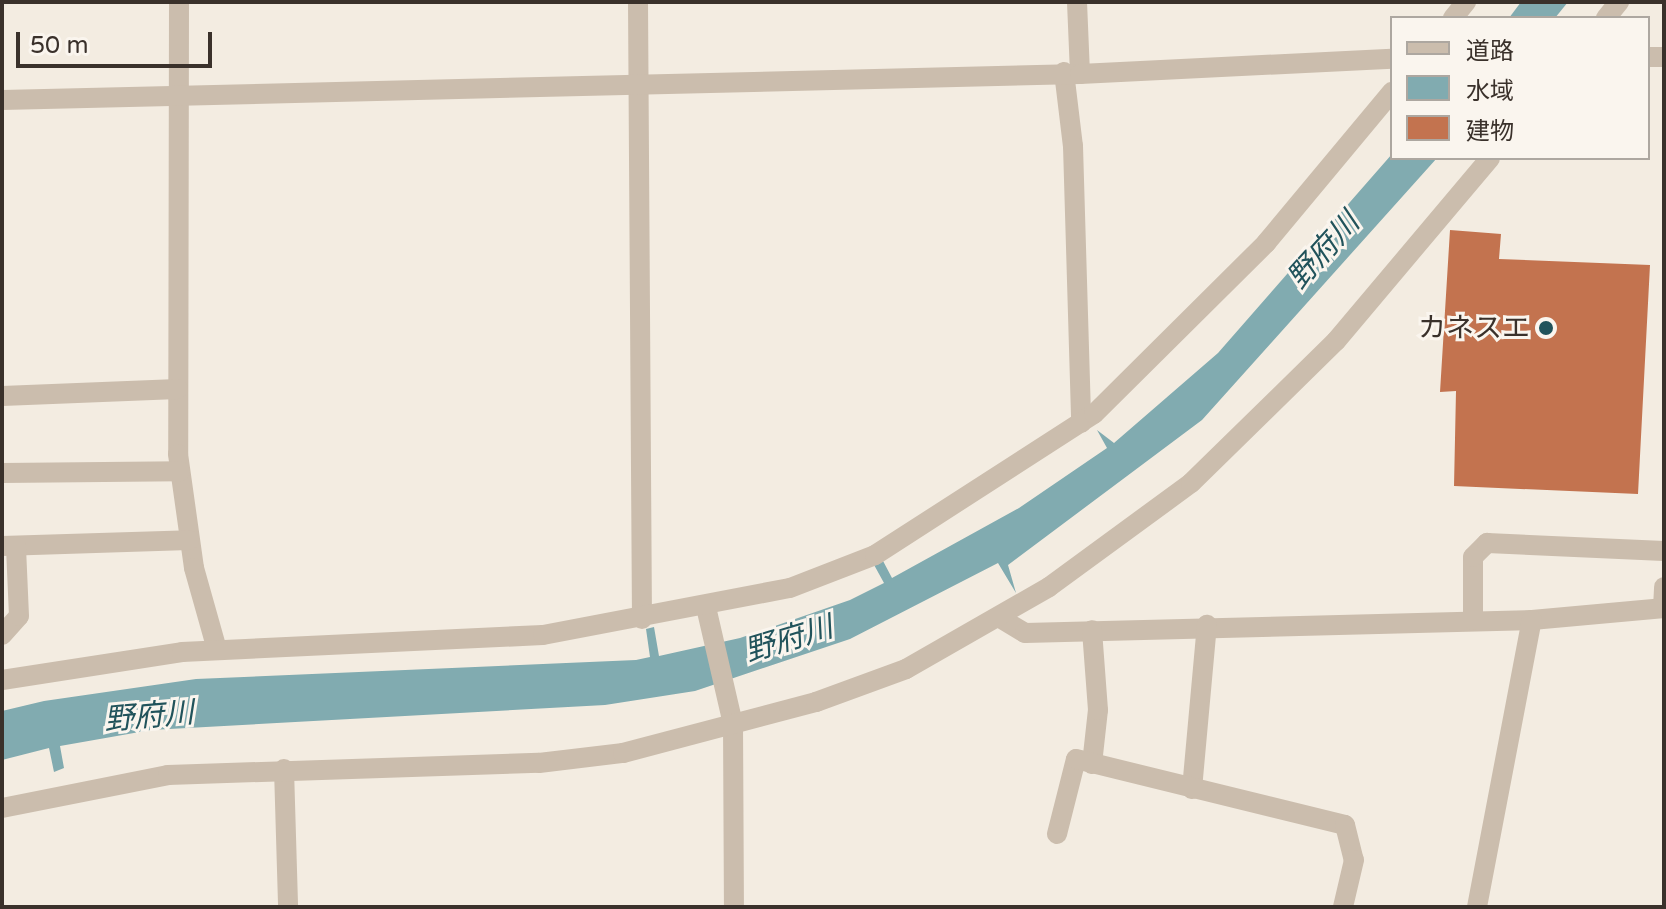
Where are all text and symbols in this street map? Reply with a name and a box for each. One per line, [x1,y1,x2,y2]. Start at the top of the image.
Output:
scale bar [20,16,216,66]
legend [1390,16,1650,160]
text: 50 m [30,31,88,60]
text: 道路 [1466,37,1514,66]
text: 水域 [1466,77,1514,106]
text: 建物 [1466,117,1514,146]
water label: 野府川 [1281,206,1367,296]
place label: カネスエ [1418,311,1530,345]
marker: カネスエ [1537,319,1555,337]
water label: 野府川 [741,610,837,670]
water label: 野府川 [103,695,195,739]

